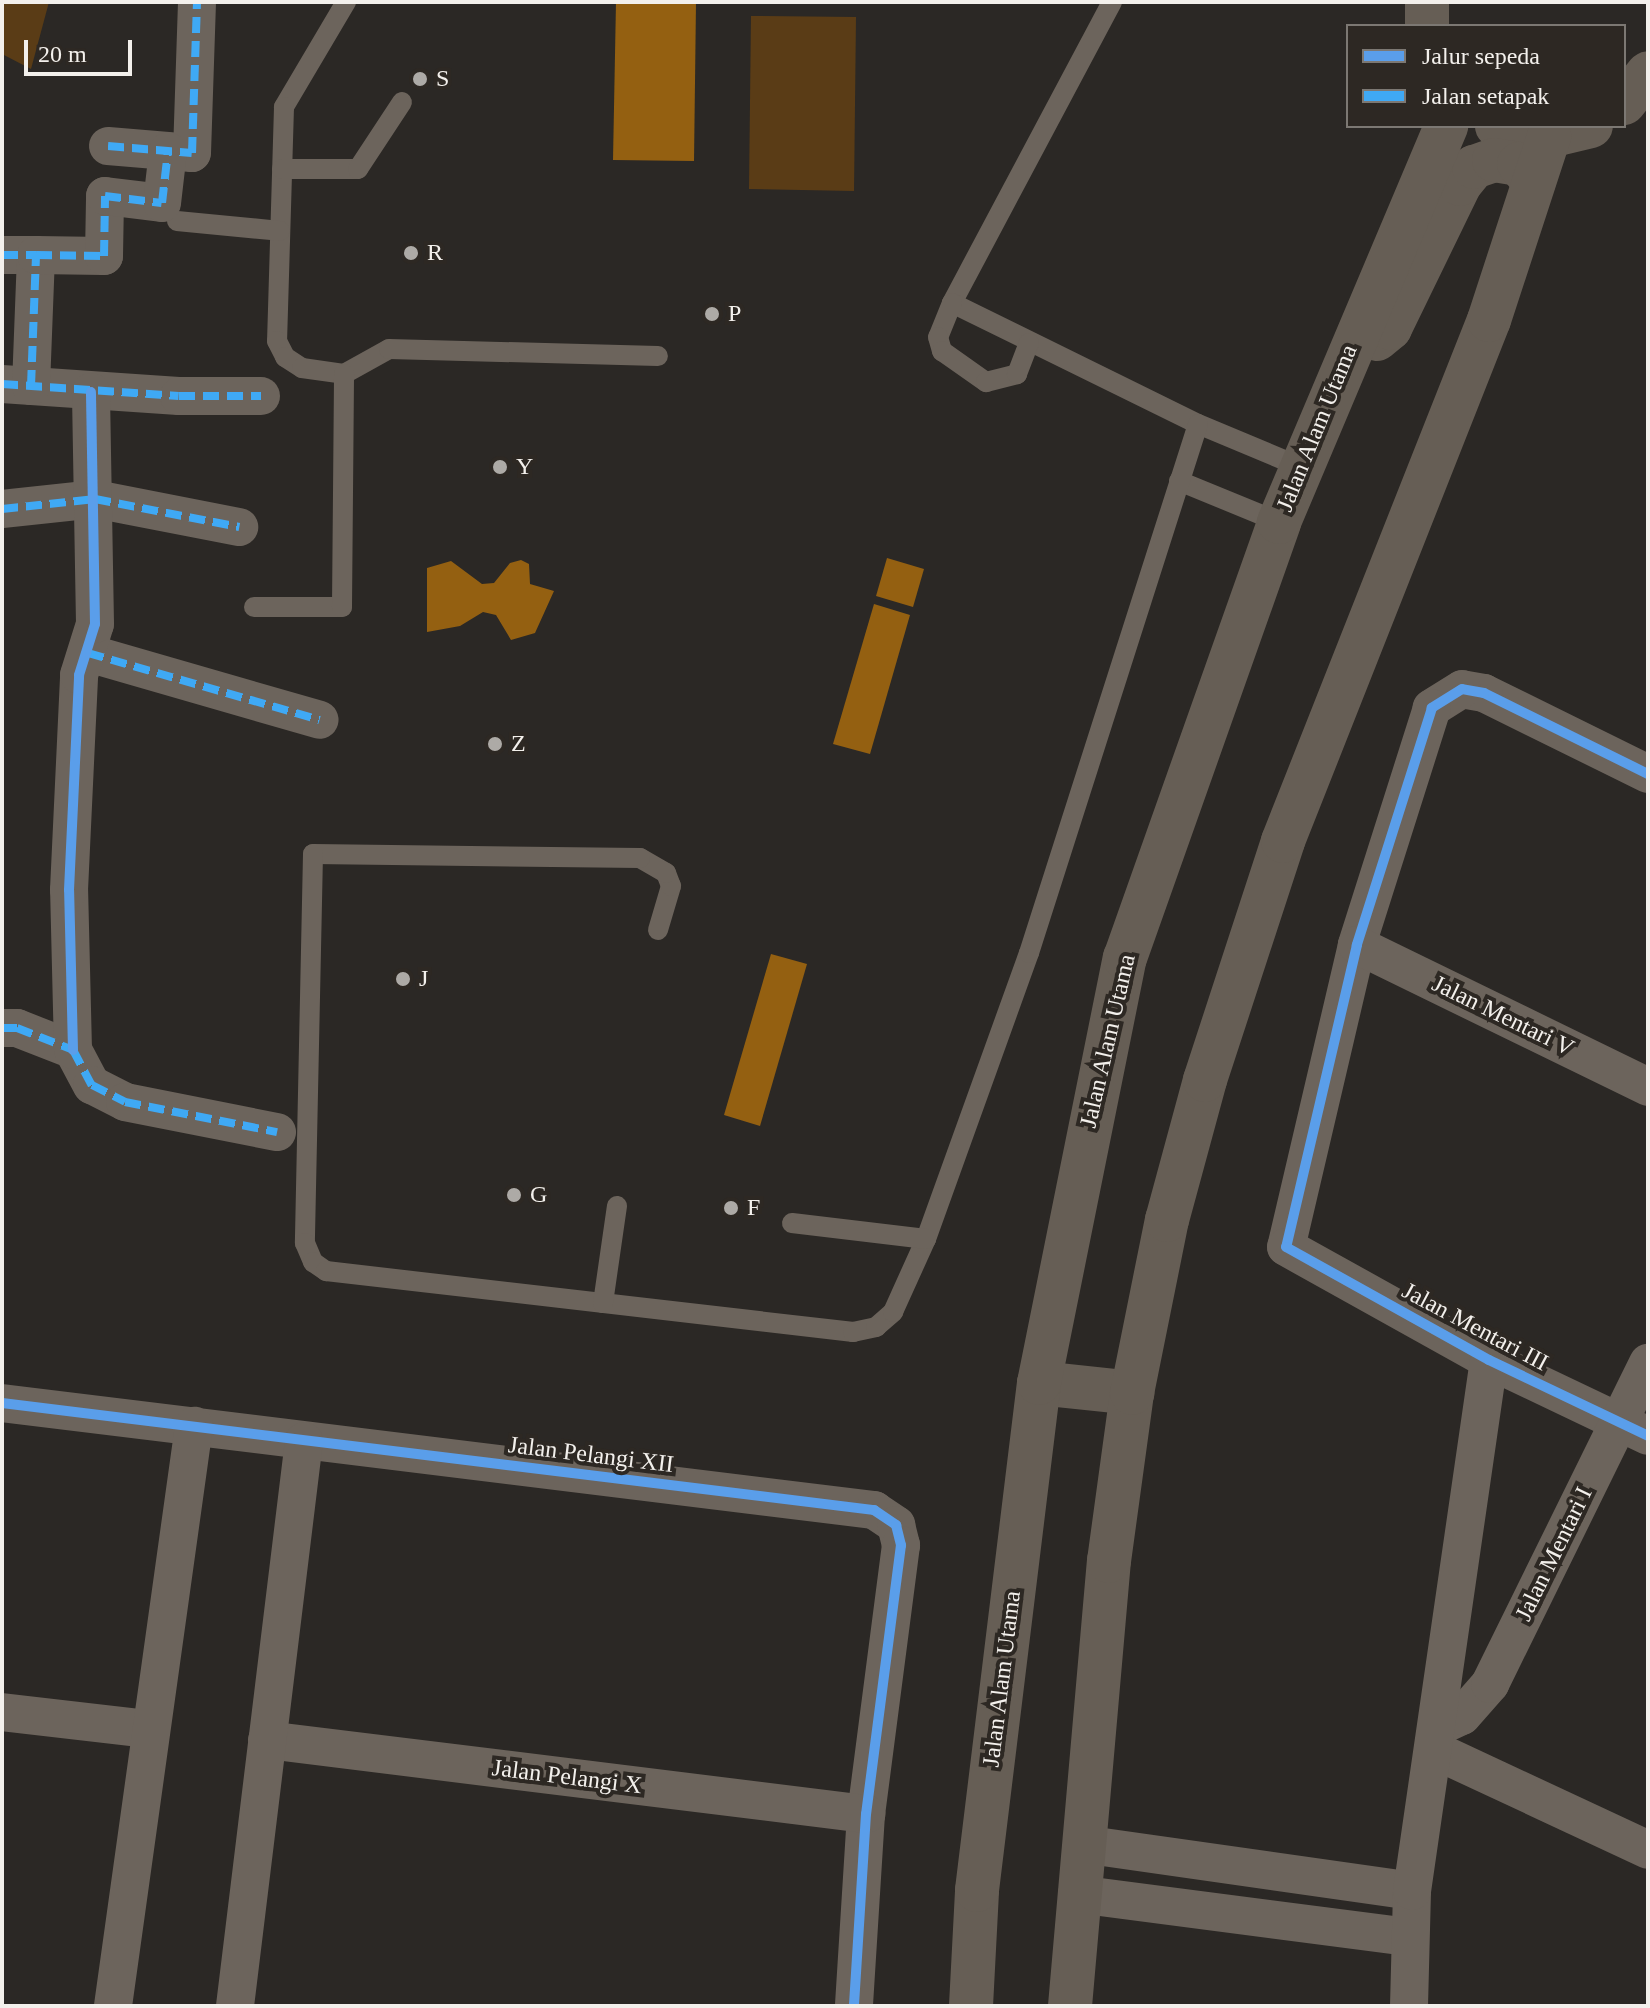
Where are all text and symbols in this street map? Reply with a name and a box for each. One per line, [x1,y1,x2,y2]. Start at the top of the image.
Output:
scale bar [28,24,136,74]
legend [1346,24,1626,128]
text: 20 m [38,41,87,67]
text: Jalur sepeda [1422,43,1540,69]
place label: S [436,65,449,93]
marker: S [411,70,429,88]
text: Jalan setapak [1422,83,1549,109]
place label: R [427,239,443,267]
marker: R [402,244,420,262]
place label: P [728,300,741,328]
marker: P [703,305,721,323]
street label: Jalan Alam Utama [1270,340,1364,516]
place label: Y [516,453,533,481]
marker: Y [491,458,509,476]
place label: Z [511,730,526,758]
marker: Z [486,735,504,753]
street label: Jalan Alam Utama [1074,951,1142,1131]
place label: J [419,965,428,993]
street label: Jalan Mentari V [1427,969,1579,1063]
marker: J [394,970,412,988]
place label: G [530,1181,547,1209]
marker: G [505,1186,523,1204]
place label: F [747,1194,760,1222]
marker: F [722,1199,740,1217]
street label: Jalan Mentari III [1397,1276,1553,1378]
street label: Jalan Pelangi XII [507,1431,675,1479]
street label: Jalan Mentari I [1509,1482,1599,1626]
street label: Jalan Alam Utama [977,1589,1027,1769]
street label: Jalan Pelangi X [490,1754,644,1800]

